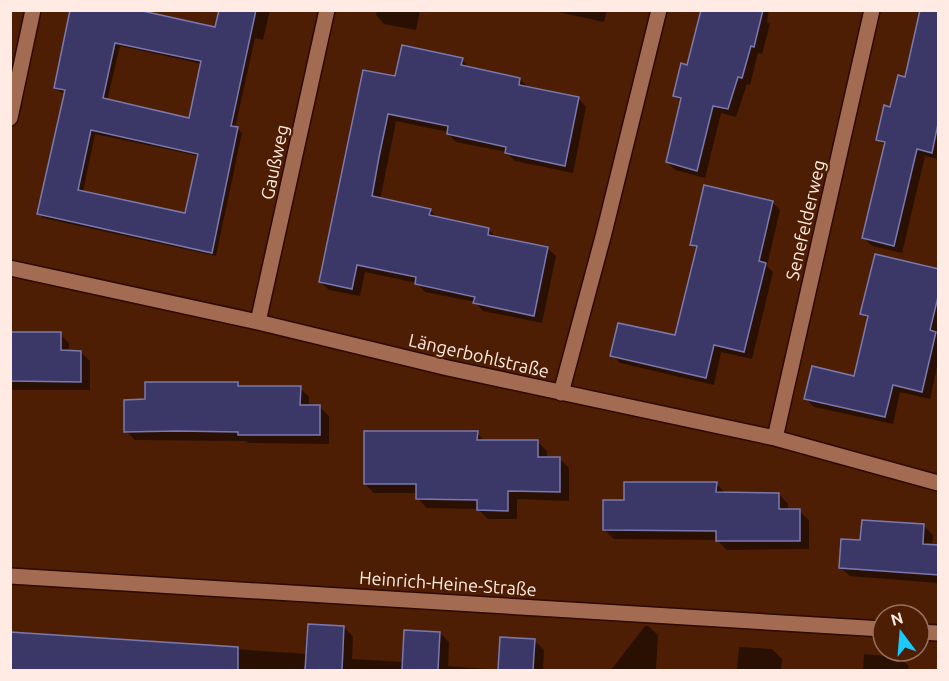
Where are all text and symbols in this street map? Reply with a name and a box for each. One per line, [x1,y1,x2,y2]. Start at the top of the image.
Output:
street label: Gaußweg [256,123,292,201]
street label: Senefelderweg [781,158,829,282]
street label: Längerbohlstraße [407,329,551,381]
street label: Heinrich-Heine-Straße [359,567,537,599]
north arrow [871,603,931,663]
text: N [889,608,905,629]

